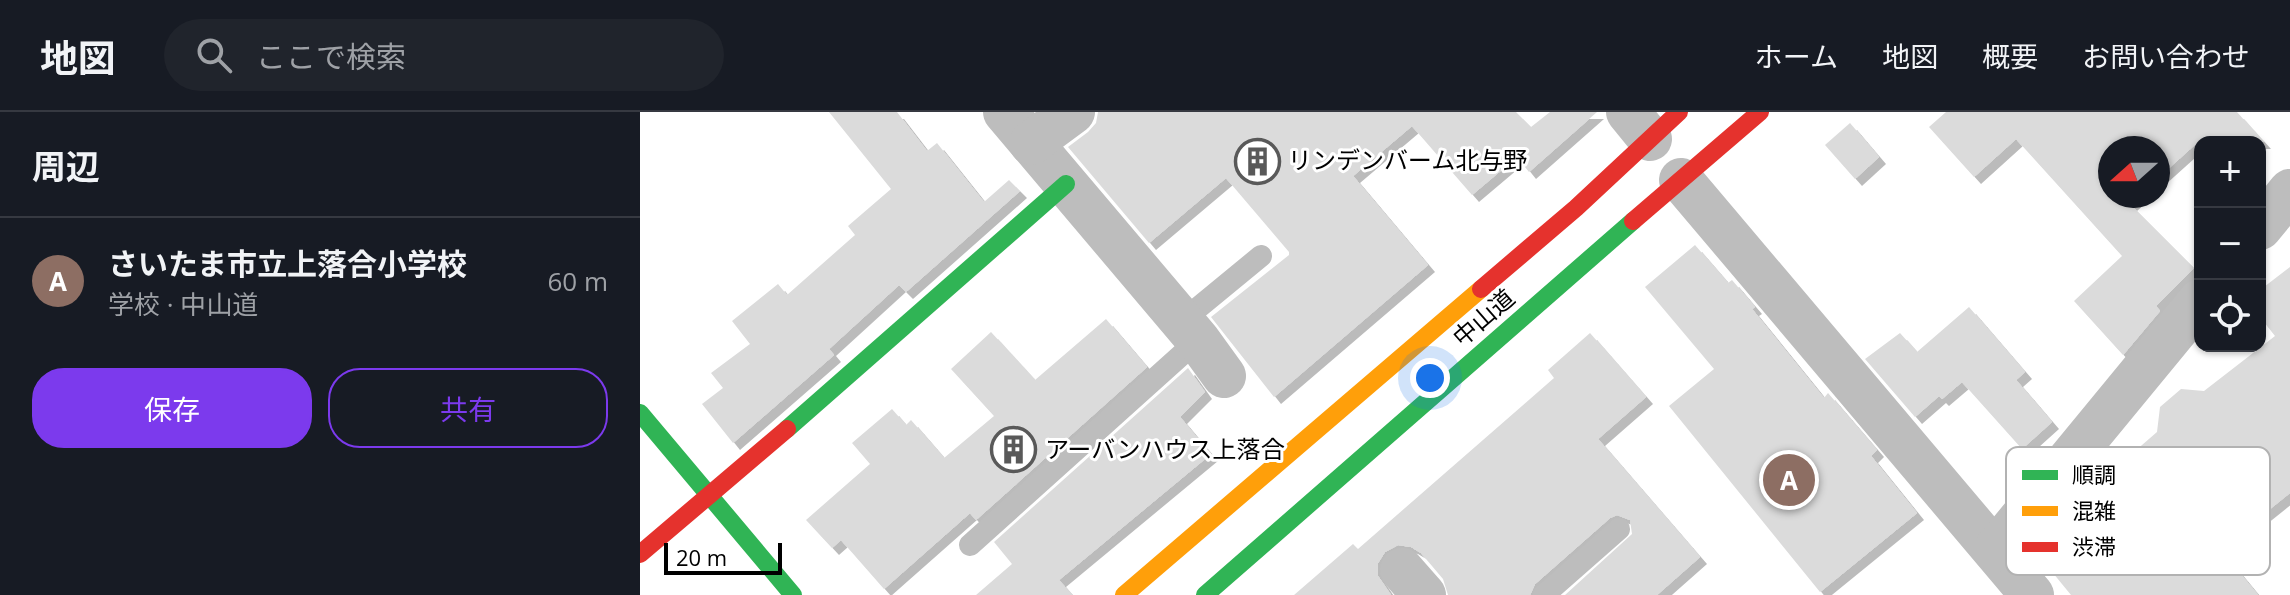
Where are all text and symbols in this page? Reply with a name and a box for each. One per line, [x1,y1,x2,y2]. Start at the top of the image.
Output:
search box [164,19,724,91]
text: 地図 [40,31,116,83]
icon: search [192,33,236,77]
text: ここで検索 [256,36,406,77]
text: ホーム [1755,37,1838,75]
text: 地図 [1882,37,1938,75]
text: 概要 [1982,37,2038,75]
text: お問い合わせ [2082,37,2250,75]
north arrow [2098,136,2170,208]
map controls [2194,136,2266,352]
button: + [2194,136,2266,208]
building icon: リンデンバーム北与野 [1233,137,1281,185]
text: 周辺 [32,143,100,189]
place label: リンデンバーム北与野 [1288,143,1527,176]
button: − [2194,208,2266,280]
text: さいたま市立上落合小学校 [108,243,467,284]
text: A [49,263,67,299]
text: 60 m [547,263,608,299]
button: locate [2194,280,2266,352]
street label: 中山道 [1445,281,1521,353]
text: 学校 · 中山道 [108,286,258,322]
your location [1410,358,1450,398]
button: 保存 [32,368,312,448]
button: 共有 [328,368,608,448]
building icon: アーバンハウス上落合 [990,426,1038,474]
place label: アーバンハウス上落合 [1045,432,1285,465]
legend [2006,447,2270,575]
pin: A [1763,450,1815,510]
text: 順調 [2072,459,2116,489]
text: 混雑 [2072,495,2116,525]
text: 渋滞 [2072,531,2116,561]
scale bar [664,539,782,575]
text: 20 m [676,542,727,572]

